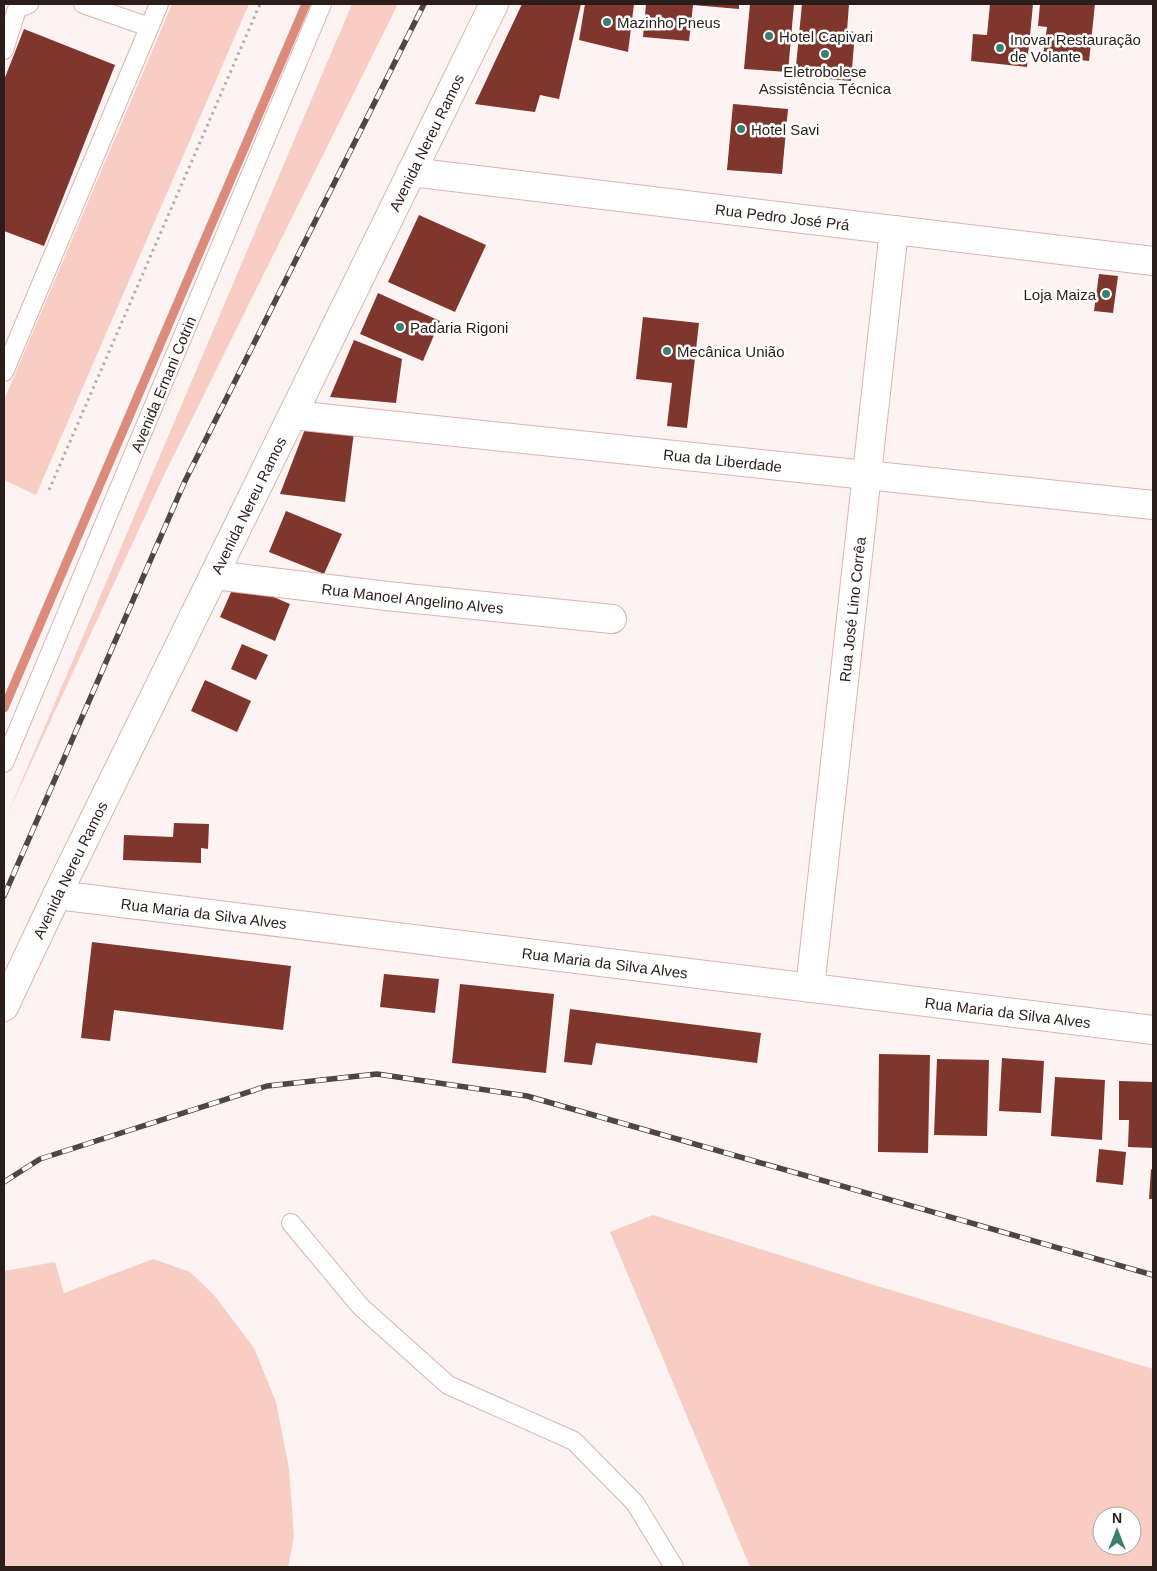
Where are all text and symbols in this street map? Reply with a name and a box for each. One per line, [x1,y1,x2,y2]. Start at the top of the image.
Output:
place label: Mazinho Pneus [617,14,720,31]
marker: Mazinho Pneus [601,16,613,28]
place label: Hotel Capivari [779,28,873,45]
marker: Hotel Capivari [763,30,775,42]
place label: Inovar Restauração de Volante [1010,31,1141,65]
marker: Inovar Restauração de Volante [994,42,1006,54]
marker: Eletrobolese Assistência Técnica [819,48,831,60]
place label: Eletrobolese Assistência Técnica [759,63,892,97]
street label: Avenida Nereu Ramos [385,71,467,214]
place label: Hotel Savi [751,121,819,138]
marker: Hotel Savi [735,123,747,135]
street label: Rua Pedro José Prá [714,200,851,233]
place label: Loja Maiza [1023,286,1097,303]
marker: Loja Maiza [1100,288,1112,300]
street label: Avenida Ernani Cotrin [127,313,199,454]
place label: Padaria Rigoni [410,319,508,336]
marker: Padaria Rigoni [394,321,406,333]
place label: Mecânica União [677,343,785,360]
marker: Mecânica União [661,345,673,357]
street label: Avenida Nereu Ramos [207,434,289,577]
street label: Rua da Liberdade [662,445,783,475]
street label: Rua José Lino Corrêa [835,535,869,683]
street label: Rua Manoel Angelino Alves [321,580,504,616]
street label: Avenida Nereu Ramos [29,798,110,941]
street label: Rua Maria da Silva Alves [120,894,288,932]
street label: Rua Maria da Silva Alves [521,944,689,981]
street label: Rua Maria da Silva Alves [924,993,1092,1031]
north arrow [1092,1506,1142,1556]
text: N [1112,1510,1122,1526]

